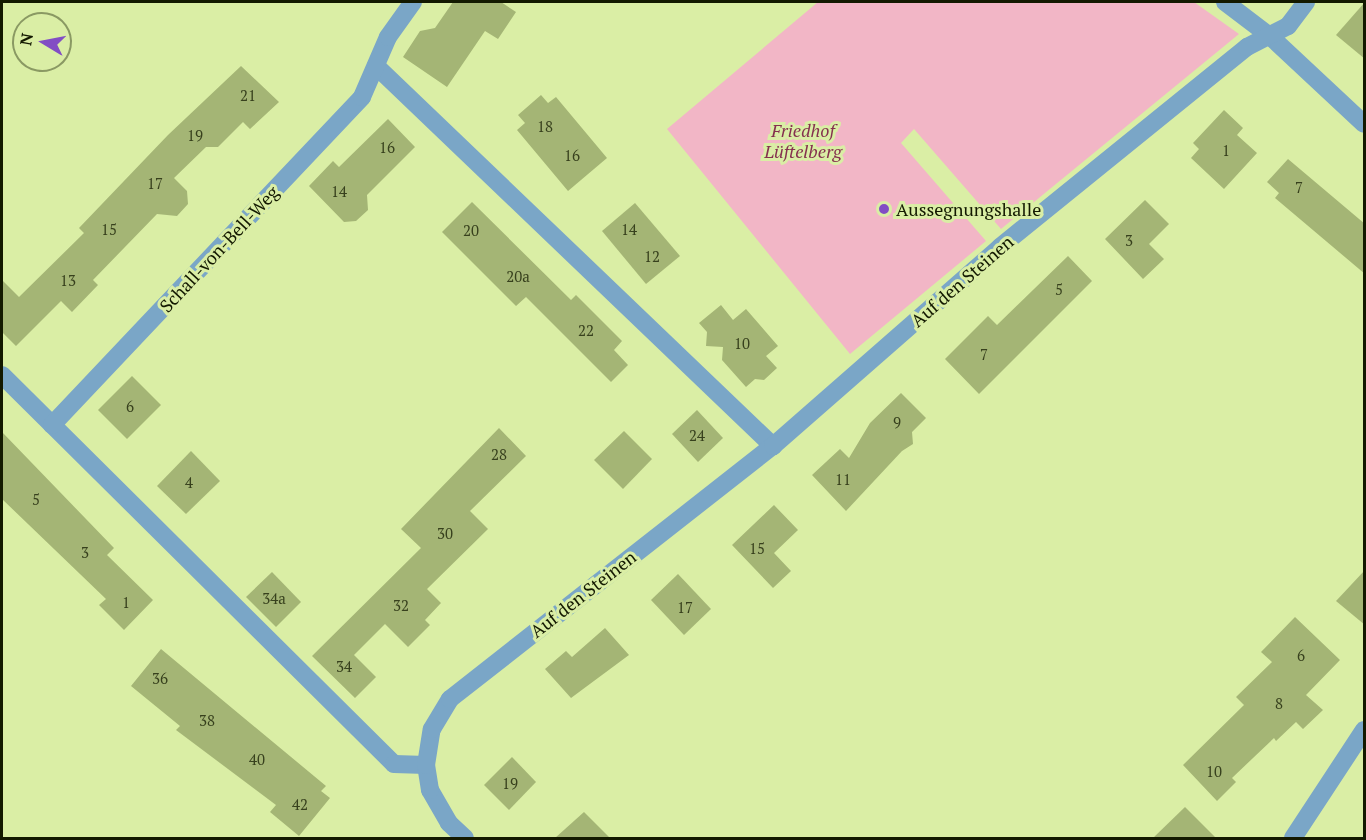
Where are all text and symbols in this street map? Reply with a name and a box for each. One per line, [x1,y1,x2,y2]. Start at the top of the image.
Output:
north arrow [12,12,72,72]
text: N [14,31,38,47]
house number: 21 [240,87,256,105]
house number: 18 [537,118,553,136]
park label: Friedhof Lüftelberg [764,120,842,162]
house number: 19 [187,127,203,145]
house number: 16 [379,139,395,157]
house number: 1 [1222,142,1230,160]
house number: 16 [564,147,580,165]
house number: 17 [147,175,163,193]
house number: 7 [1295,179,1303,197]
street label: Schall-von-Bell-Weg [155,181,283,317]
house number: 14 [331,183,347,201]
place label: Aussegnungshalle [896,198,1041,220]
marker: Aussegnungshalle [877,202,891,216]
house number: 15 [101,221,117,239]
house number: 14 [621,221,637,239]
house number: 20 [463,222,479,240]
street label: Auf den Steinen [906,231,1018,331]
house number: 3 [1125,232,1133,250]
house number: 12 [644,248,660,266]
house number: 20a [506,268,530,286]
house number: 13 [60,272,76,290]
house number: 5 [1055,281,1063,299]
house number: 22 [578,322,594,340]
house number: 10 [734,335,750,353]
house number: 7 [980,346,988,364]
house number: 6 [126,398,134,416]
house number: 9 [893,414,901,432]
house number: 24 [689,427,705,445]
house number: 28 [491,446,507,464]
house number: 11 [835,471,851,489]
house number: 4 [185,474,193,492]
house number: 5 [32,491,40,509]
house number: 30 [437,525,453,543]
house number: 15 [749,540,765,558]
house number: 3 [81,544,89,562]
street label: Auf den Steinen [526,546,640,642]
house number: 34a [262,590,286,608]
house number: 1 [122,594,130,612]
house number: 32 [393,597,409,615]
house number: 17 [677,599,693,617]
house number: 6 [1297,647,1305,665]
house number: 34 [336,658,352,676]
house number: 36 [152,670,168,688]
house number: 8 [1275,695,1283,713]
house number: 38 [199,712,215,730]
house number: 40 [249,751,265,769]
house number: 10 [1206,763,1222,781]
house number: 19 [502,775,518,793]
house number: 42 [292,796,308,814]

